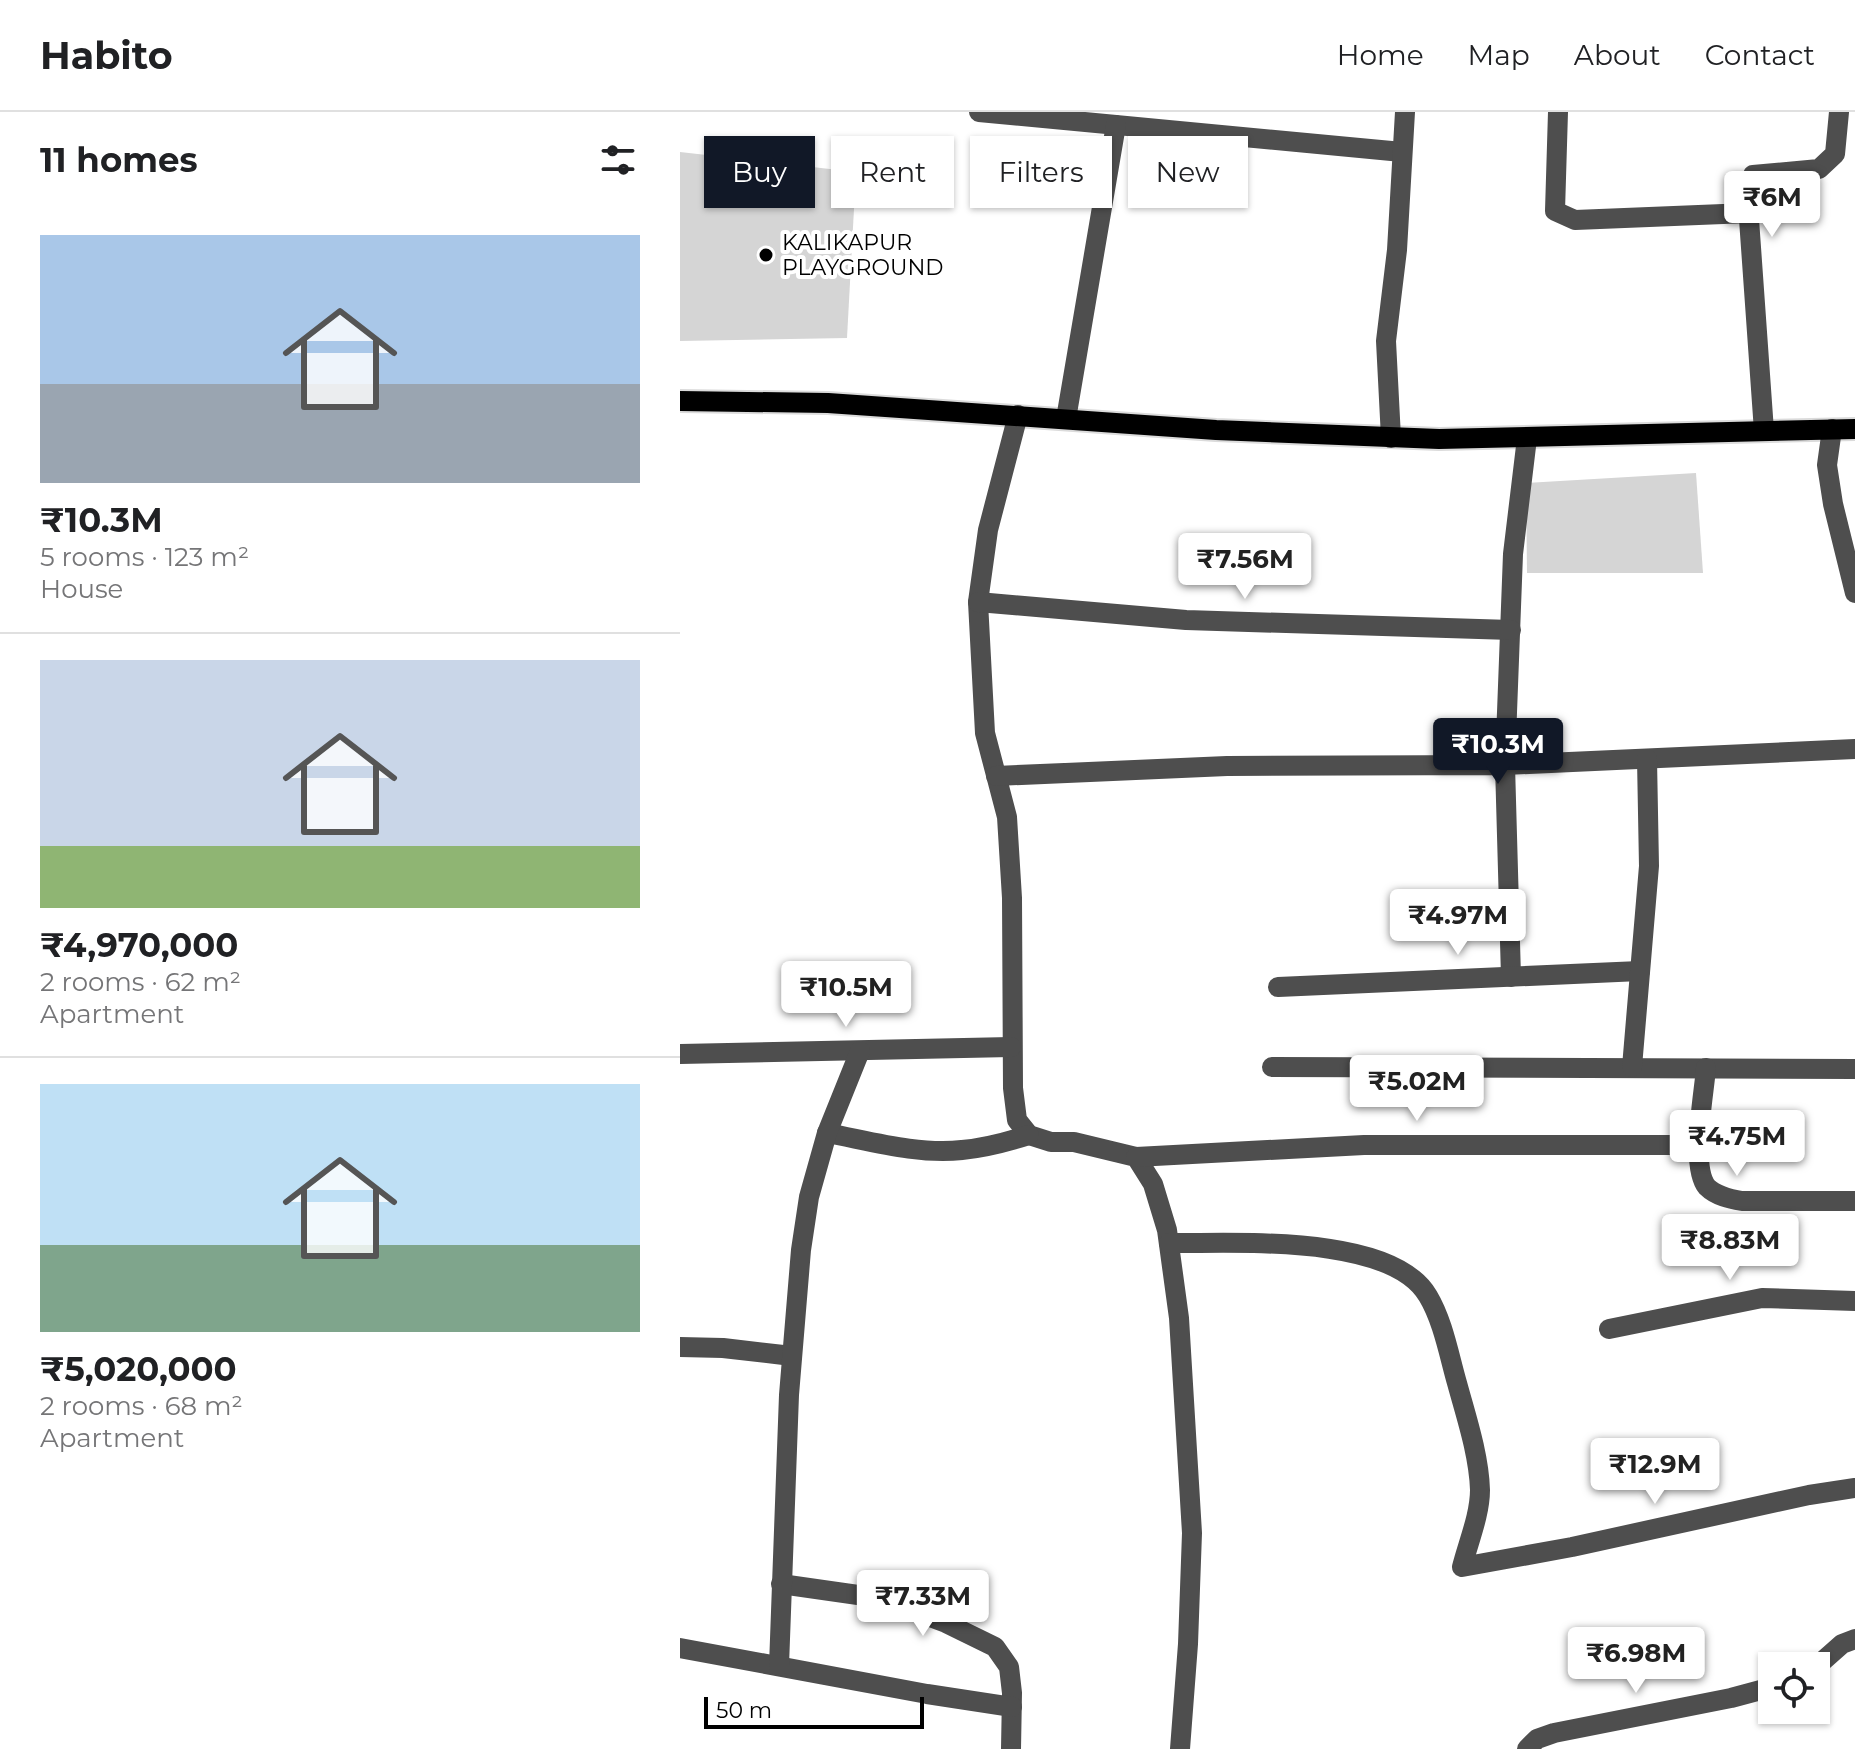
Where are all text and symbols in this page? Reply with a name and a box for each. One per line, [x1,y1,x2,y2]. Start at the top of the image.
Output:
text: Habito [40,32,173,79]
text: Home [1337,38,1424,72]
text: Map [1468,38,1530,72]
text: About [1574,38,1661,72]
text: Contact [1705,38,1815,72]
chip: Buy [704,136,815,208]
chip: Rent [831,136,954,208]
chip: Filters [970,136,1112,208]
chip: New [1128,136,1248,208]
icon: filters [596,138,640,182]
text: 11 homes [40,139,198,181]
pin: ₹6M [1733,171,1811,239]
text: ₹6M [1742,181,1802,213]
place label: KALIKAPUR PLAYGROUND [782,229,943,281]
marker: KALIKAPUR PLAYGROUND [757,246,775,264]
icon: home [268,287,412,431]
text: ₹10.3M [40,499,163,541]
pin: ₹7.56M [1180,533,1310,601]
text: 5 rooms · 123 m² [40,541,249,573]
text: ₹7.56M [1196,543,1294,575]
text: House [40,573,123,605]
icon: home [268,712,412,856]
pin: ₹10.3M [1433,718,1563,786]
text: ₹10.3M [1451,728,1545,760]
pin: ₹4.97M [1393,889,1523,957]
text: ₹4.97M [1408,899,1508,931]
text: ₹4,970,000 [40,924,238,966]
pin: ₹10.5M [781,961,911,1029]
text: 2 rooms · 62 m² [40,966,241,998]
text: ₹10.5M [799,971,893,1003]
text: Apartment [40,998,184,1030]
pin: ₹5.02M [1352,1055,1482,1123]
text: ₹5.02M [1368,1065,1466,1097]
pin: ₹4.75M [1672,1110,1802,1178]
text: ₹4.75M [1688,1120,1786,1152]
icon: home [268,1136,412,1280]
pin: ₹8.83M [1665,1214,1795,1282]
text: ₹8.83M [1680,1224,1780,1256]
text: ₹5,020,000 [40,1348,237,1390]
text: 2 rooms · 68 m² [40,1390,243,1422]
text: Apartment [40,1422,184,1454]
pin: ₹12.9M [1590,1438,1720,1506]
text: ₹12.9M [1609,1448,1702,1480]
pin: ₹7.33M [858,1570,988,1638]
text: ₹7.33M [875,1580,971,1612]
pin: ₹6.98M [1571,1627,1701,1695]
text: ₹6.98M [1586,1637,1686,1669]
map controls [1758,1652,1830,1724]
button: locate [1758,1652,1830,1724]
scale bar [704,1693,924,1729]
text: 50 m [716,1697,772,1724]

